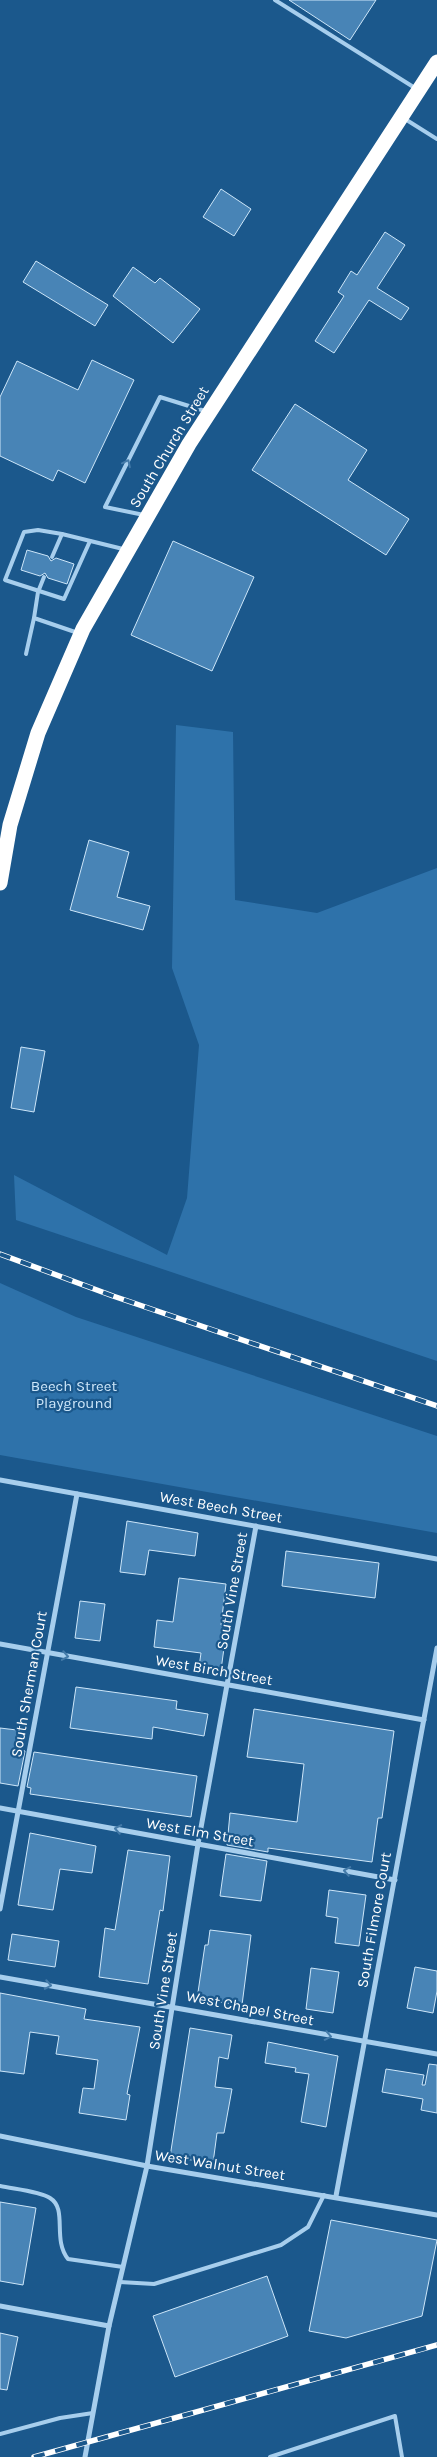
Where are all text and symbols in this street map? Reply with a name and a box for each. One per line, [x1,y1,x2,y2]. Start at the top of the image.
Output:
street label: South Church Street [126,383,213,511]
one-way arrow [121,459,131,468]
park label: Beech Street Playground [31,1377,117,1412]
street label: West Beech Street [158,1487,284,1527]
street label: South Vine Street [213,1530,251,1651]
street label: South Sherman Court [7,1609,51,1759]
one-way arrow [61,1650,70,1660]
street label: West Birch Street [154,1651,274,1689]
street label: West Elm Street [145,1814,256,1850]
one-way arrow [113,1825,122,1835]
street label: South Filmore Court [353,1850,395,1989]
one-way arrow [342,1866,351,1876]
street label: South Vine Street [145,1930,181,2051]
one-way arrow [44,1980,52,1990]
street label: West Chapel Street [185,1987,316,2029]
one-way arrow [324,2030,333,2041]
street label: West Walnut Street [154,2146,287,2184]

